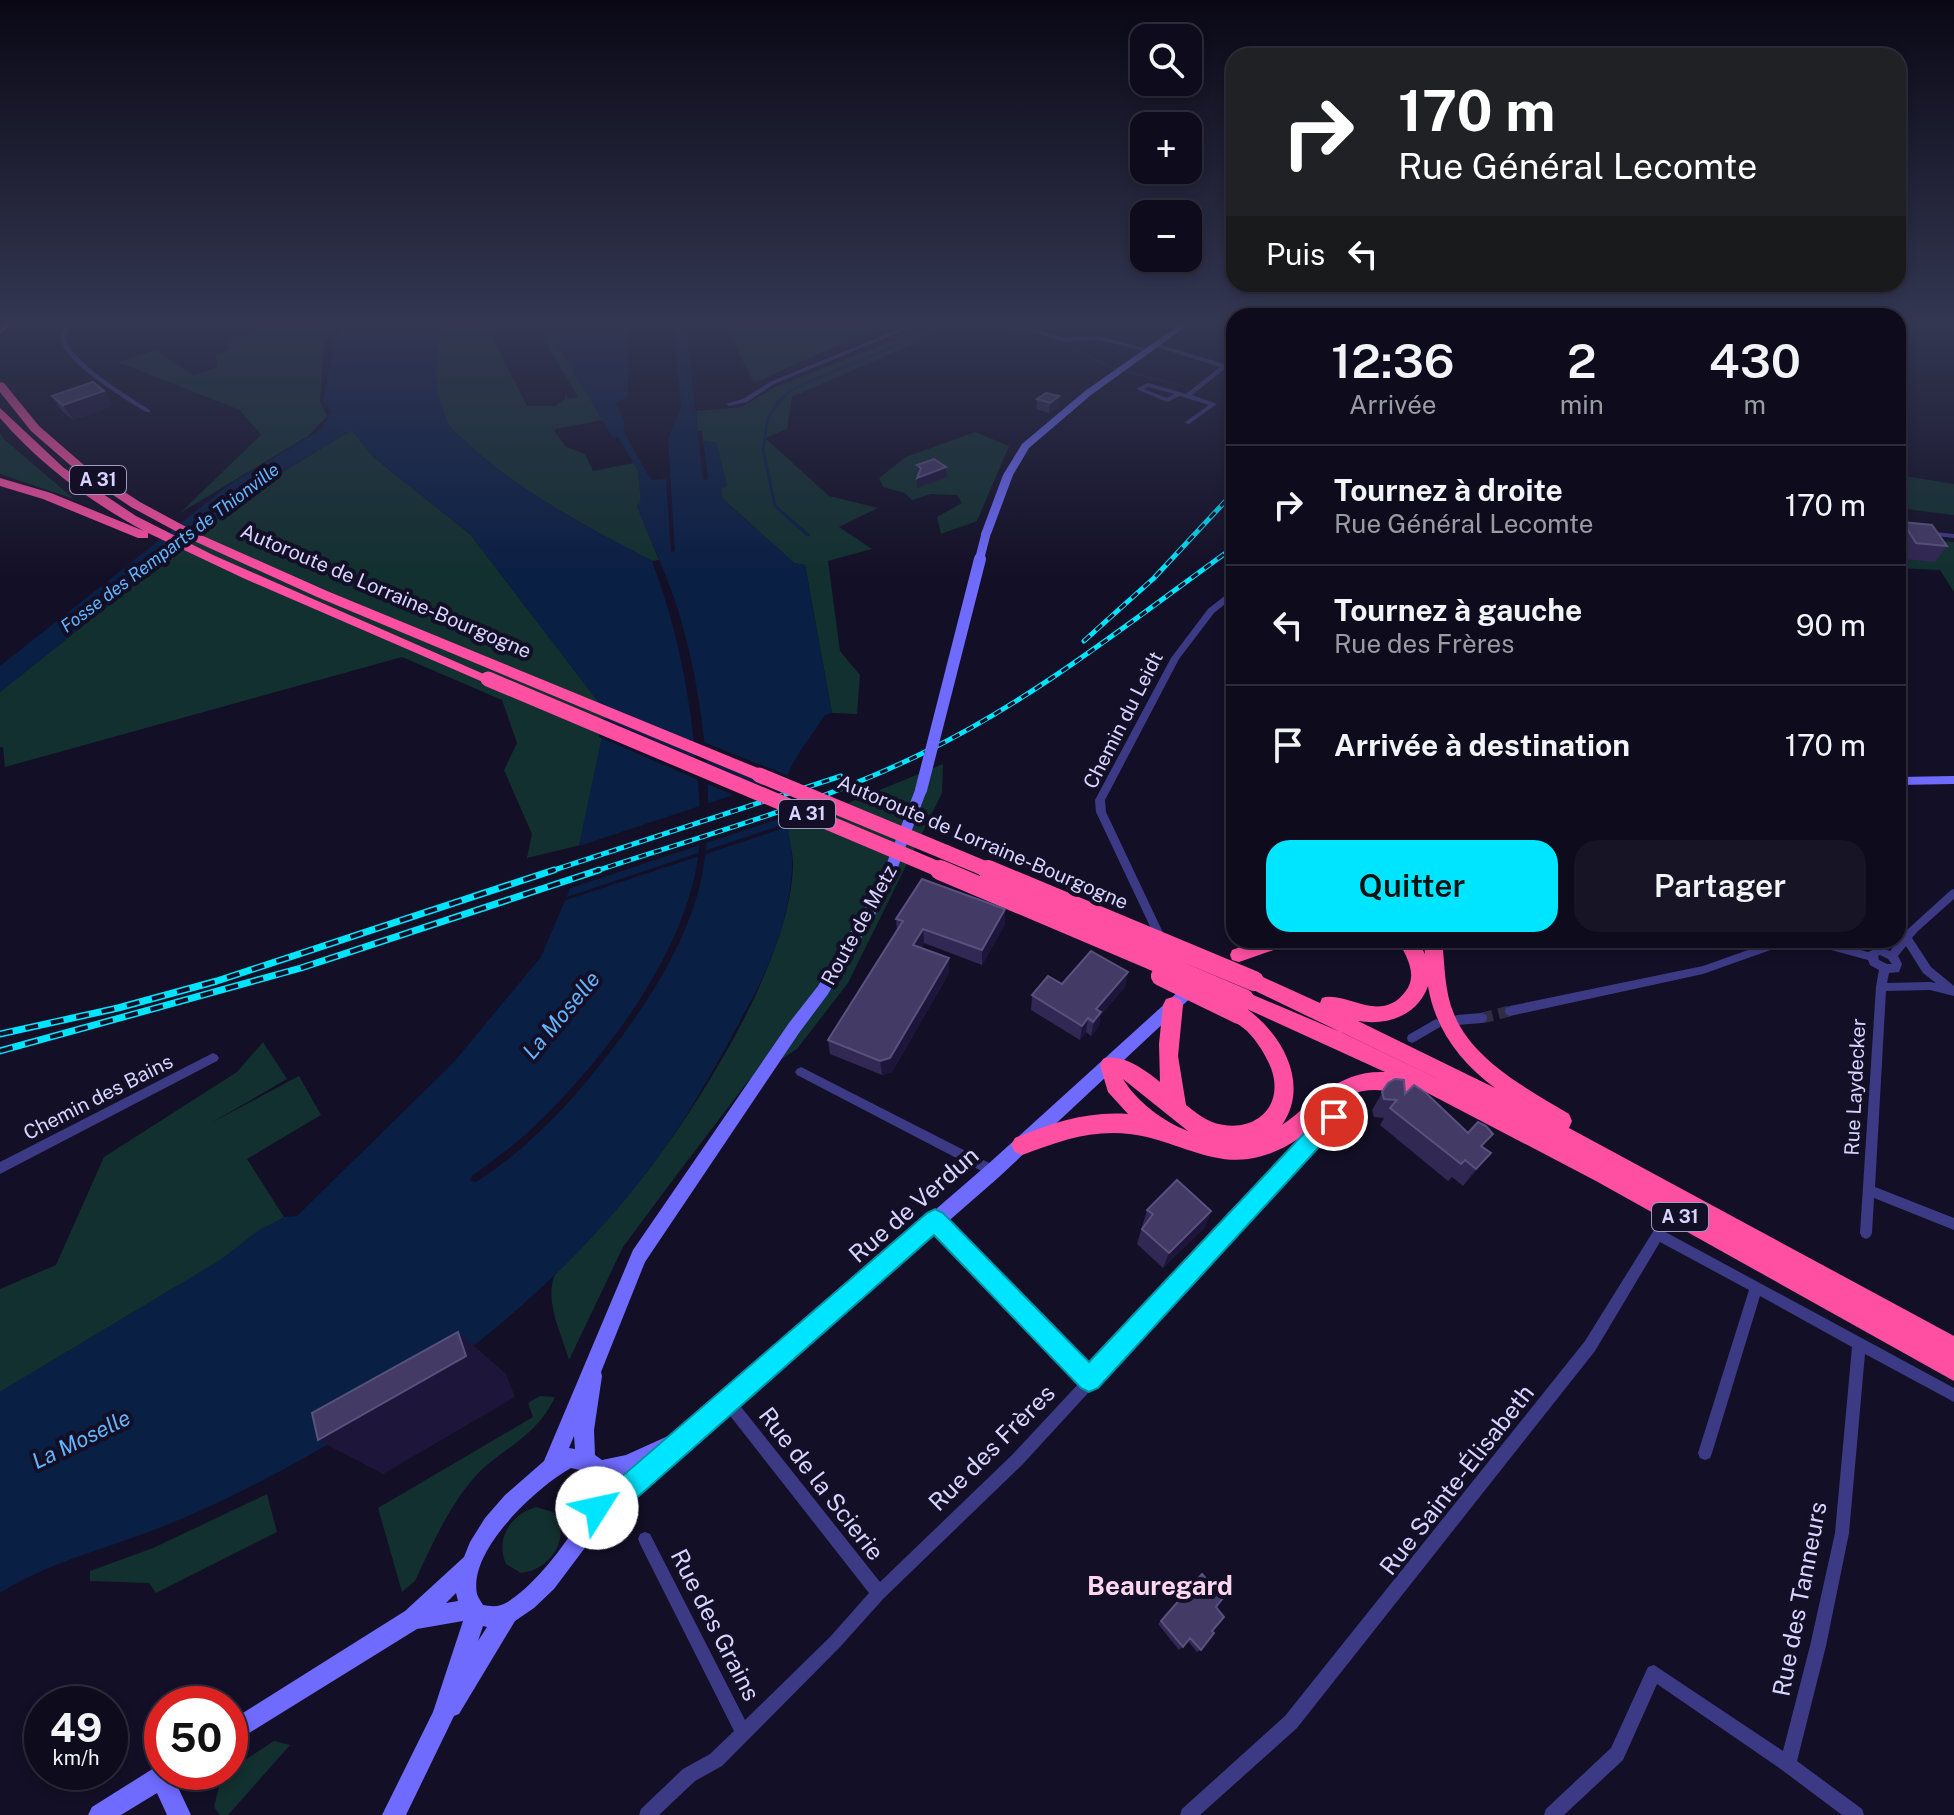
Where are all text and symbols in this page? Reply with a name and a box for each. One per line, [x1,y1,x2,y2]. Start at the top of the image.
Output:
map controls [1130,24,1202,272]
button: search [1130,24,1202,96]
text: 170 m [1398,78,1555,144]
icon: right [1266,80,1370,184]
button: + [1130,112,1202,184]
text: Rue Général Lecomte [1398,145,1757,187]
button: − [1130,200,1202,272]
icon: left [1341,232,1385,276]
text: Puis [1266,236,1325,272]
text: 12:36 [1331,332,1455,389]
text: 2 [1567,332,1597,389]
text: 430 [1709,332,1801,389]
text: Arrivée [1349,389,1437,420]
text: min [1560,389,1604,420]
text: m [1744,389,1766,420]
water label: Fosse des Remparts de Thionville [56,458,283,637]
road number: A 31 [70,466,126,494]
text: Tournez à droite [1334,472,1563,508]
icon: right [1266,483,1310,527]
text: 170 m [1785,487,1866,523]
text: Rue Général Lecomte [1334,508,1594,539]
street label: Autoroute de Lorraine-Bourgogne [237,519,535,663]
text: Tournez à gauche [1334,592,1582,628]
icon: left [1266,603,1310,647]
text: 90 m [1796,607,1866,643]
text: Rue des Frères [1334,628,1514,659]
street label: Chemin du Leidt [1078,647,1168,793]
icon: arrive [1266,723,1310,767]
text: Arrivée à destination [1334,727,1630,763]
text: 170 m [1785,727,1866,763]
street label: Autoroute de Lorraine-Bourgogne [834,770,1132,914]
road number: A 31 [779,800,835,828]
button: Quitter [1266,840,1558,932]
button: Partager [1574,840,1866,932]
street label: Route de Metz [816,861,902,989]
water label: La Moselle [517,966,605,1064]
street label: Rue Laydecker [1839,1018,1871,1156]
street label: Chemin des Bains [19,1049,177,1145]
pin [1300,1083,1368,1151]
icon: arrive [1312,1095,1356,1139]
street label: Rue de Verdun [843,1141,984,1268]
road number: A 31 [1652,1203,1708,1231]
street label: Rue des Frères [923,1379,1060,1516]
street label: Rue Sainte-Élisabeth [1373,1379,1539,1580]
street label: Rue de la Scierie [753,1401,890,1565]
water label: La Moselle [28,1404,135,1474]
position arrow [555,1466,639,1550]
street label: Rue des Tanneurs [1766,1499,1832,1698]
street label: Rue des Grains [666,1544,766,1705]
district label: Beauregard [1087,1570,1233,1601]
speed limit sign: 50 [144,1686,248,1790]
text: 49 [50,1704,102,1751]
text: km/h [52,1746,100,1770]

